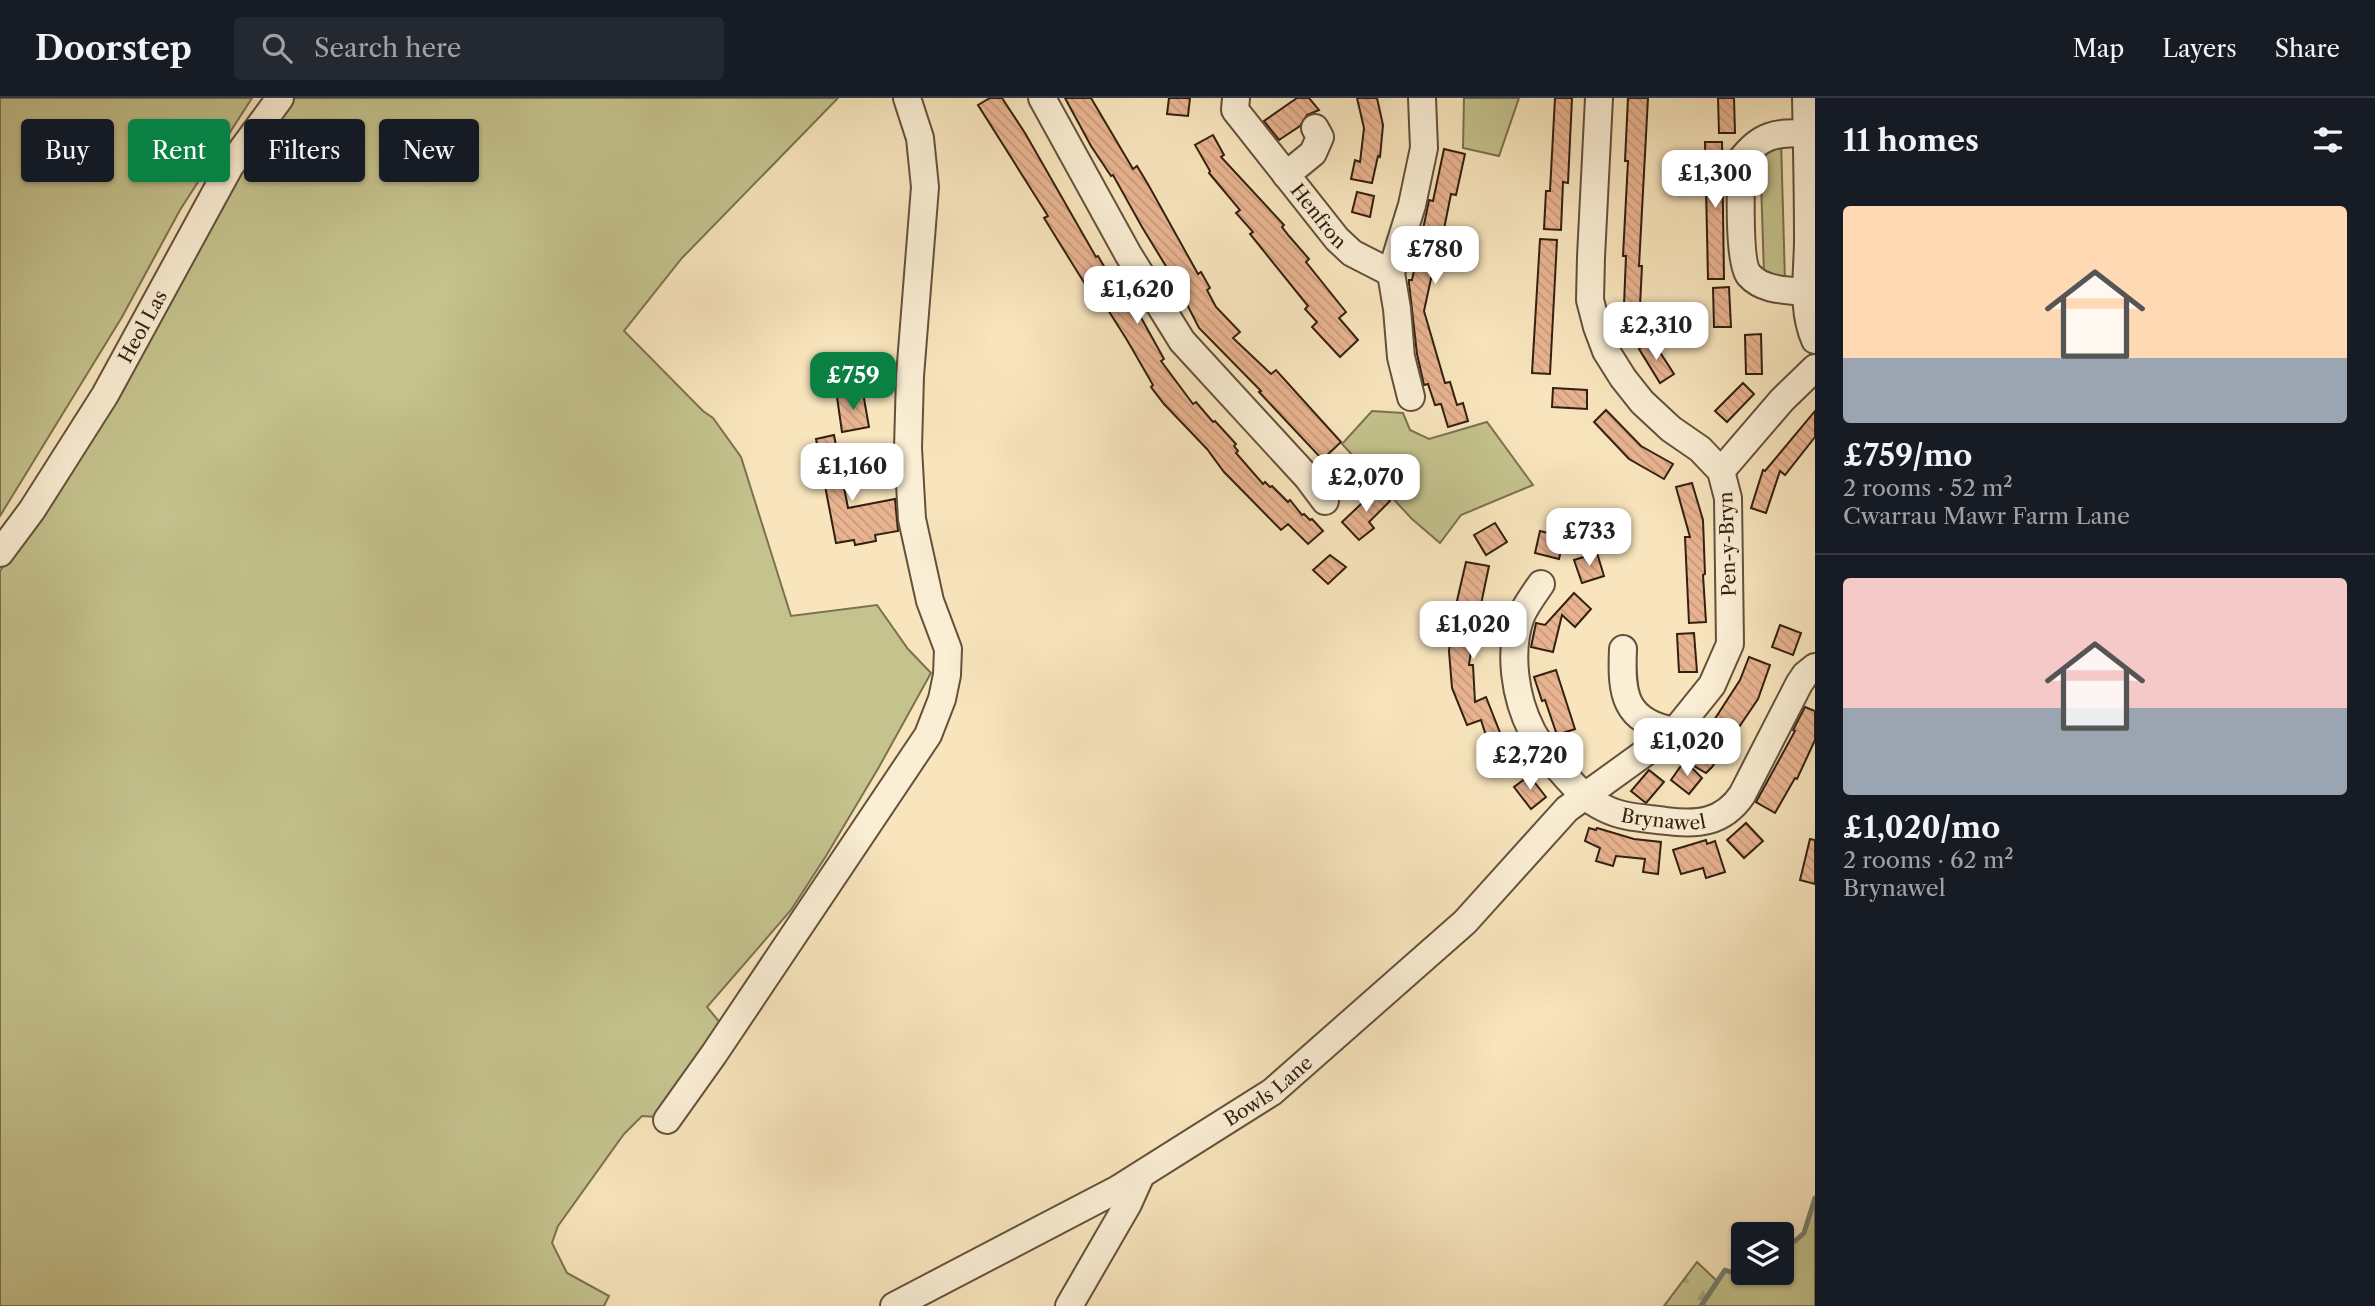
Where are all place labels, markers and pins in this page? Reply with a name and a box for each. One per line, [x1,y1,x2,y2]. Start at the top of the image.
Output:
pin: £1,300 [1658,150,1772,210]
pin: £780 [1394,226,1476,286]
pin: £1,620 [1080,266,1194,326]
pin: £2,310 [1599,302,1713,362]
pin: £759 [812,352,894,412]
pin: £1,160 [795,444,909,503]
pin: £2,070 [1309,454,1423,514]
pin: £733 [1548,508,1630,568]
pin: £1,020 [1416,602,1530,661]
pin: £1,020 [1630,718,1744,778]
pin: £2,720 [1473,732,1587,792]

